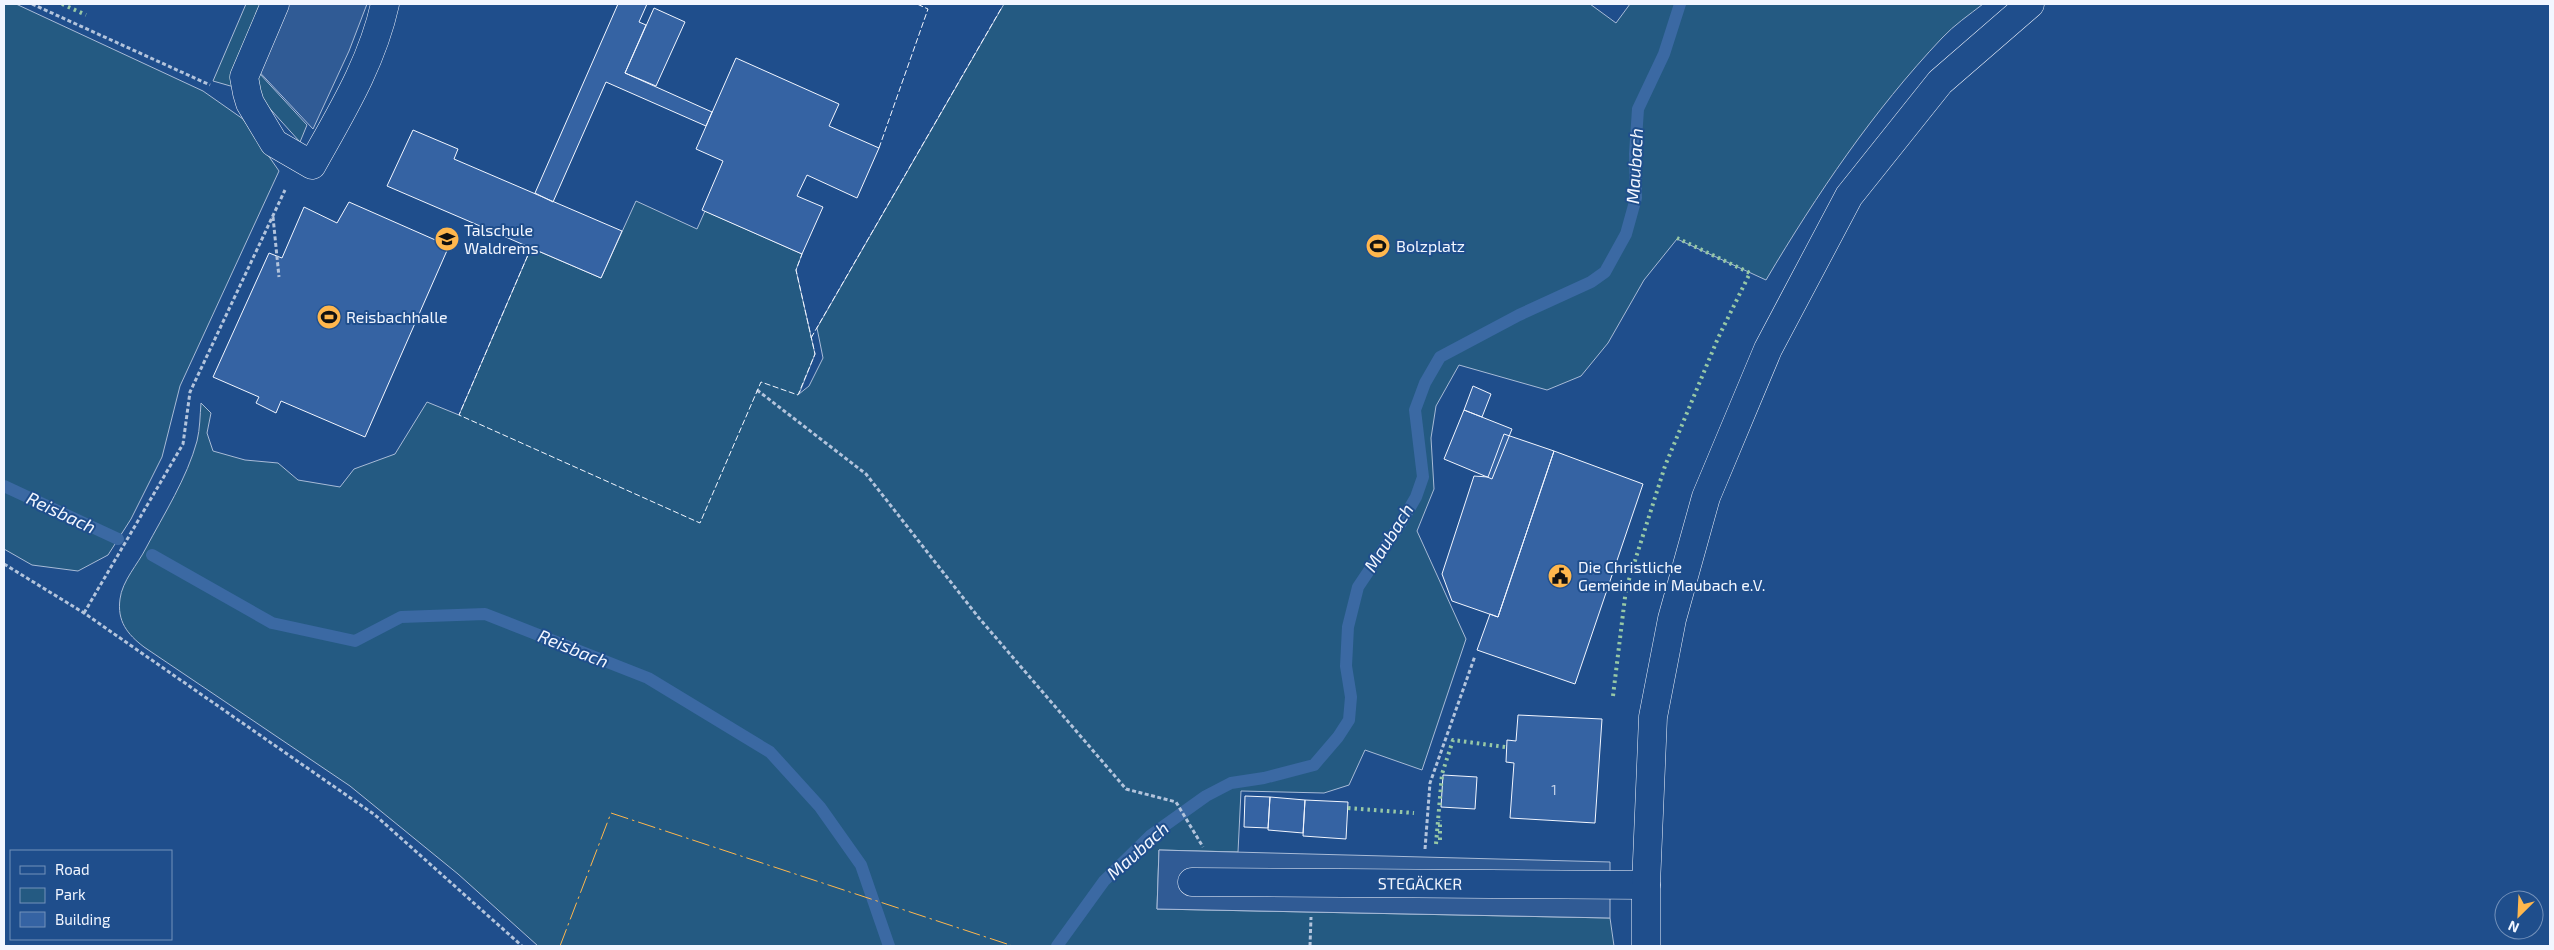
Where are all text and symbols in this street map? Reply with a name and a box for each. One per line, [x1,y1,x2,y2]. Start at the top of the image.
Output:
water label: Maubach [1621,127,1647,204]
place label: Talschule Waldrems [464,220,539,257]
school or university icon: Talschule Waldrems [434,226,460,252]
sports icon: Bolzplatz [1365,233,1391,259]
place label: Bolzplatz [1396,236,1465,255]
sports icon: Reisbachhalle [316,304,342,330]
place label: Reisbachhalle [346,307,448,326]
water label: Reisbach [23,486,100,538]
water label: Maubach [1359,499,1418,576]
place label: Die Christliche Gemeinde in Maubach e.V. [1578,557,1765,594]
public building icon: Die Christliche Gemeinde in Maubach e.V. [1547,563,1573,589]
water label: Reisbach [535,624,612,672]
house number: 1 [1551,781,1557,798]
water label: Maubach [1102,817,1173,884]
legend [10,850,172,940]
text: Road [55,860,90,878]
street label: STEGÄCKER [1378,873,1462,893]
text: Park [55,885,86,903]
north arrow [2494,890,2544,940]
text: Building [55,910,111,928]
text: N [2505,918,2522,937]

